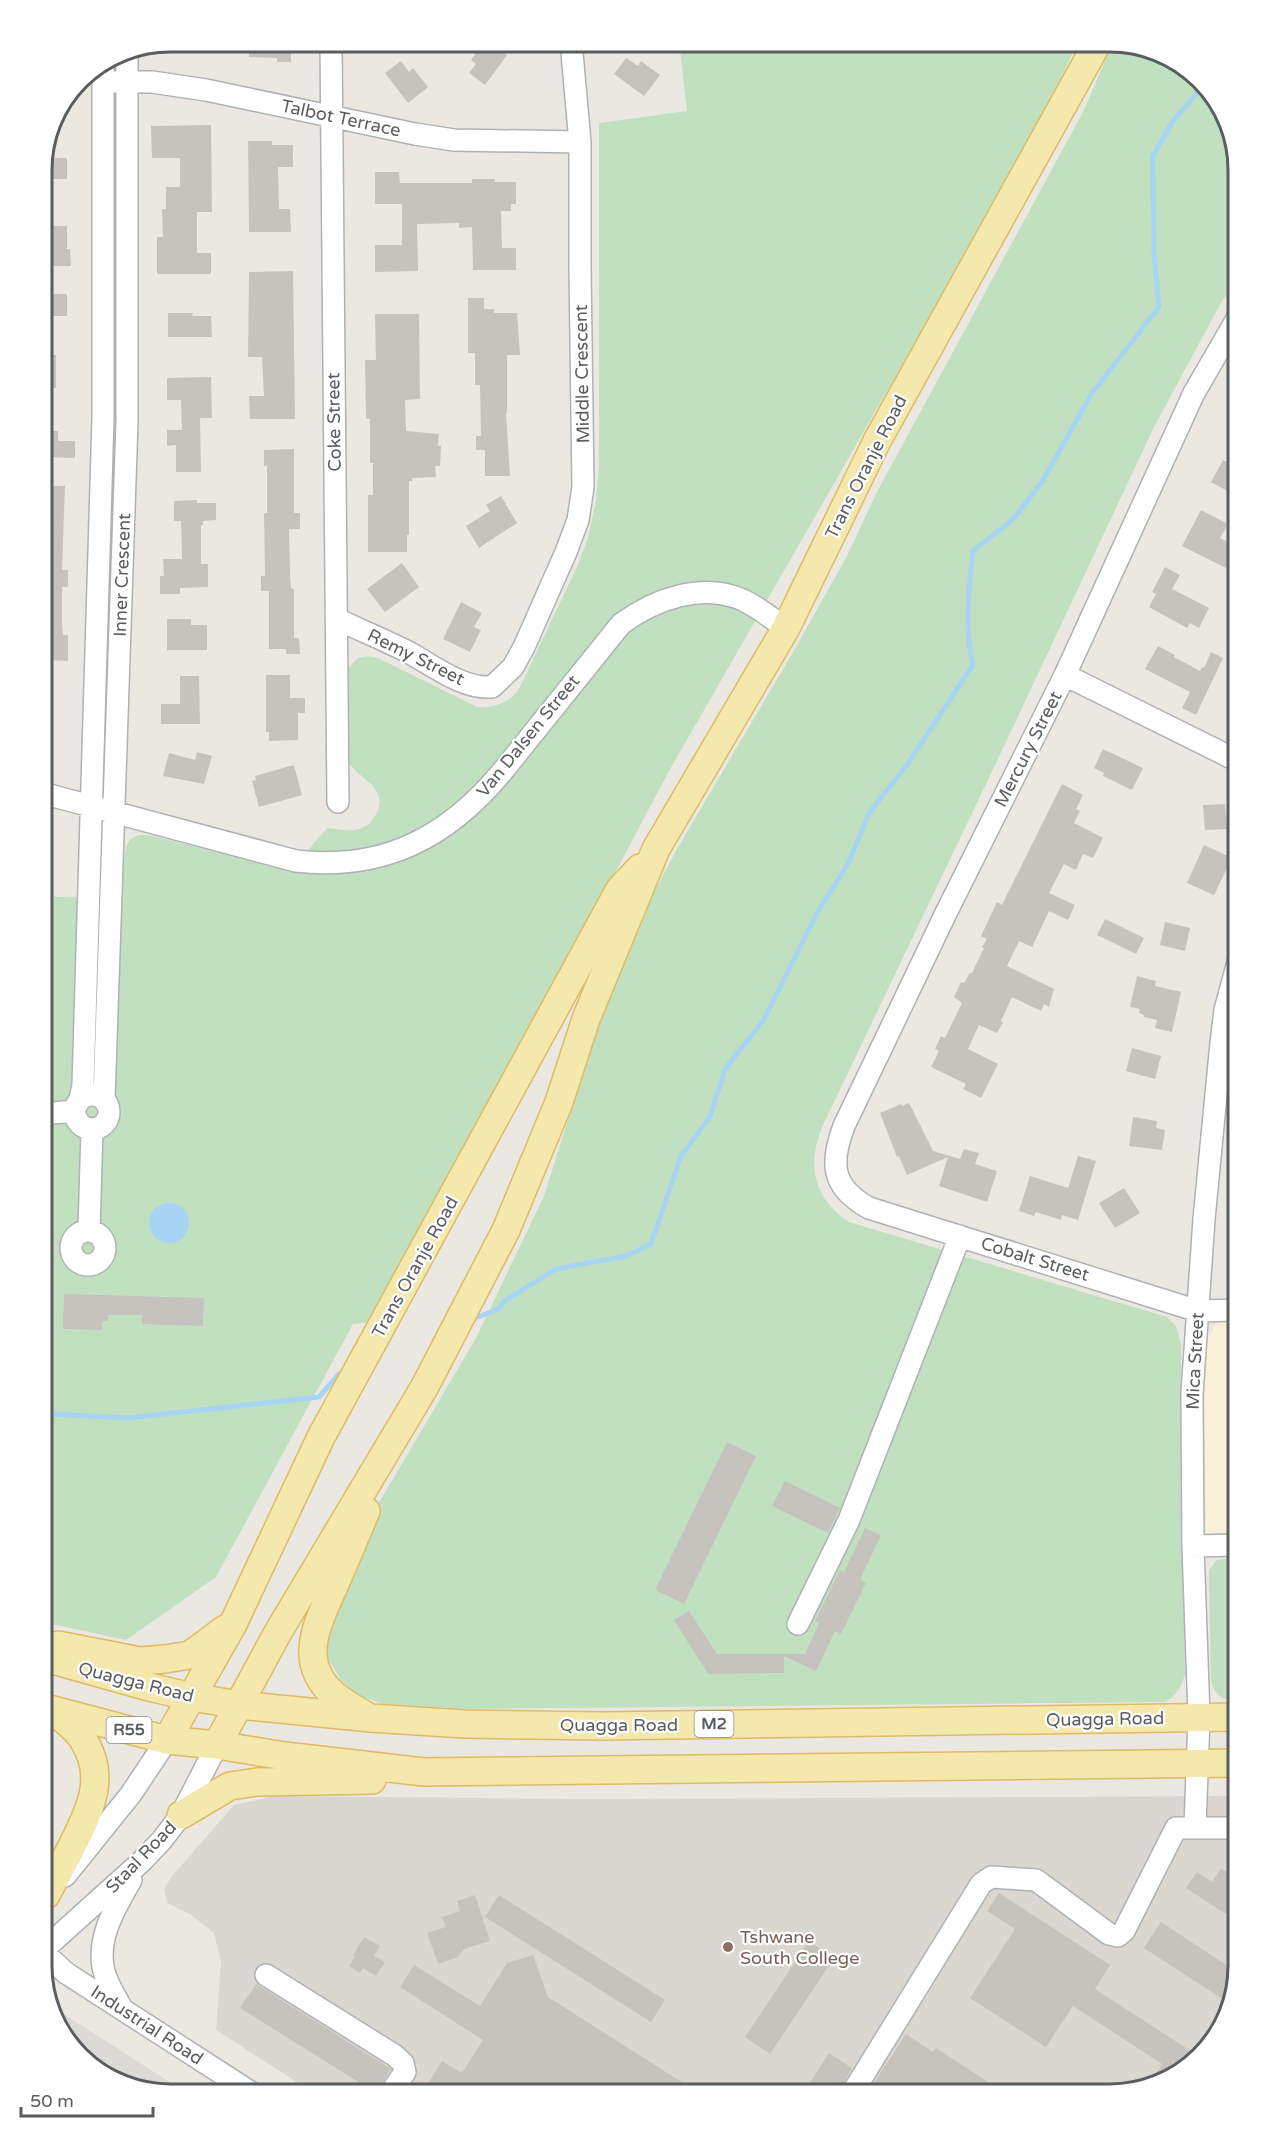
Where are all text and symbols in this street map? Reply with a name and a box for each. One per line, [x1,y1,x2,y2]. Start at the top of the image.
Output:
street label: Talbot Terrace [279,95,403,141]
street label: Middle Crescent [570,304,594,444]
street label: Coke Street [322,372,346,472]
street label: Trans Oranje Road [820,391,912,543]
street label: Inner Crescent [109,513,135,637]
street label: Remy Street [364,624,468,690]
street label: Van Dalsen Street [472,670,584,802]
street label: Mercury Street [989,687,1067,811]
street label: Trans Oranje Road [367,1192,463,1342]
street label: Cobalt Street [978,1232,1092,1286]
street label: Mica Street [1181,1312,1209,1410]
street label: Quagga Road [76,1657,196,1707]
street label: Quagga Road [1046,1707,1164,1731]
road number: M2 [694,1711,734,1737]
street label: Quagga Road [560,1714,678,1736]
road number: R55 [106,1717,152,1743]
street label: Staal Road [101,1816,181,1898]
place label: Tshwane South College [740,1926,859,1969]
marker: Tshwane South College [721,1940,735,1954]
street label: Industrial Road [87,1980,207,2070]
scale bar [21,2080,153,2118]
text: 50 m [30,2090,74,2112]

